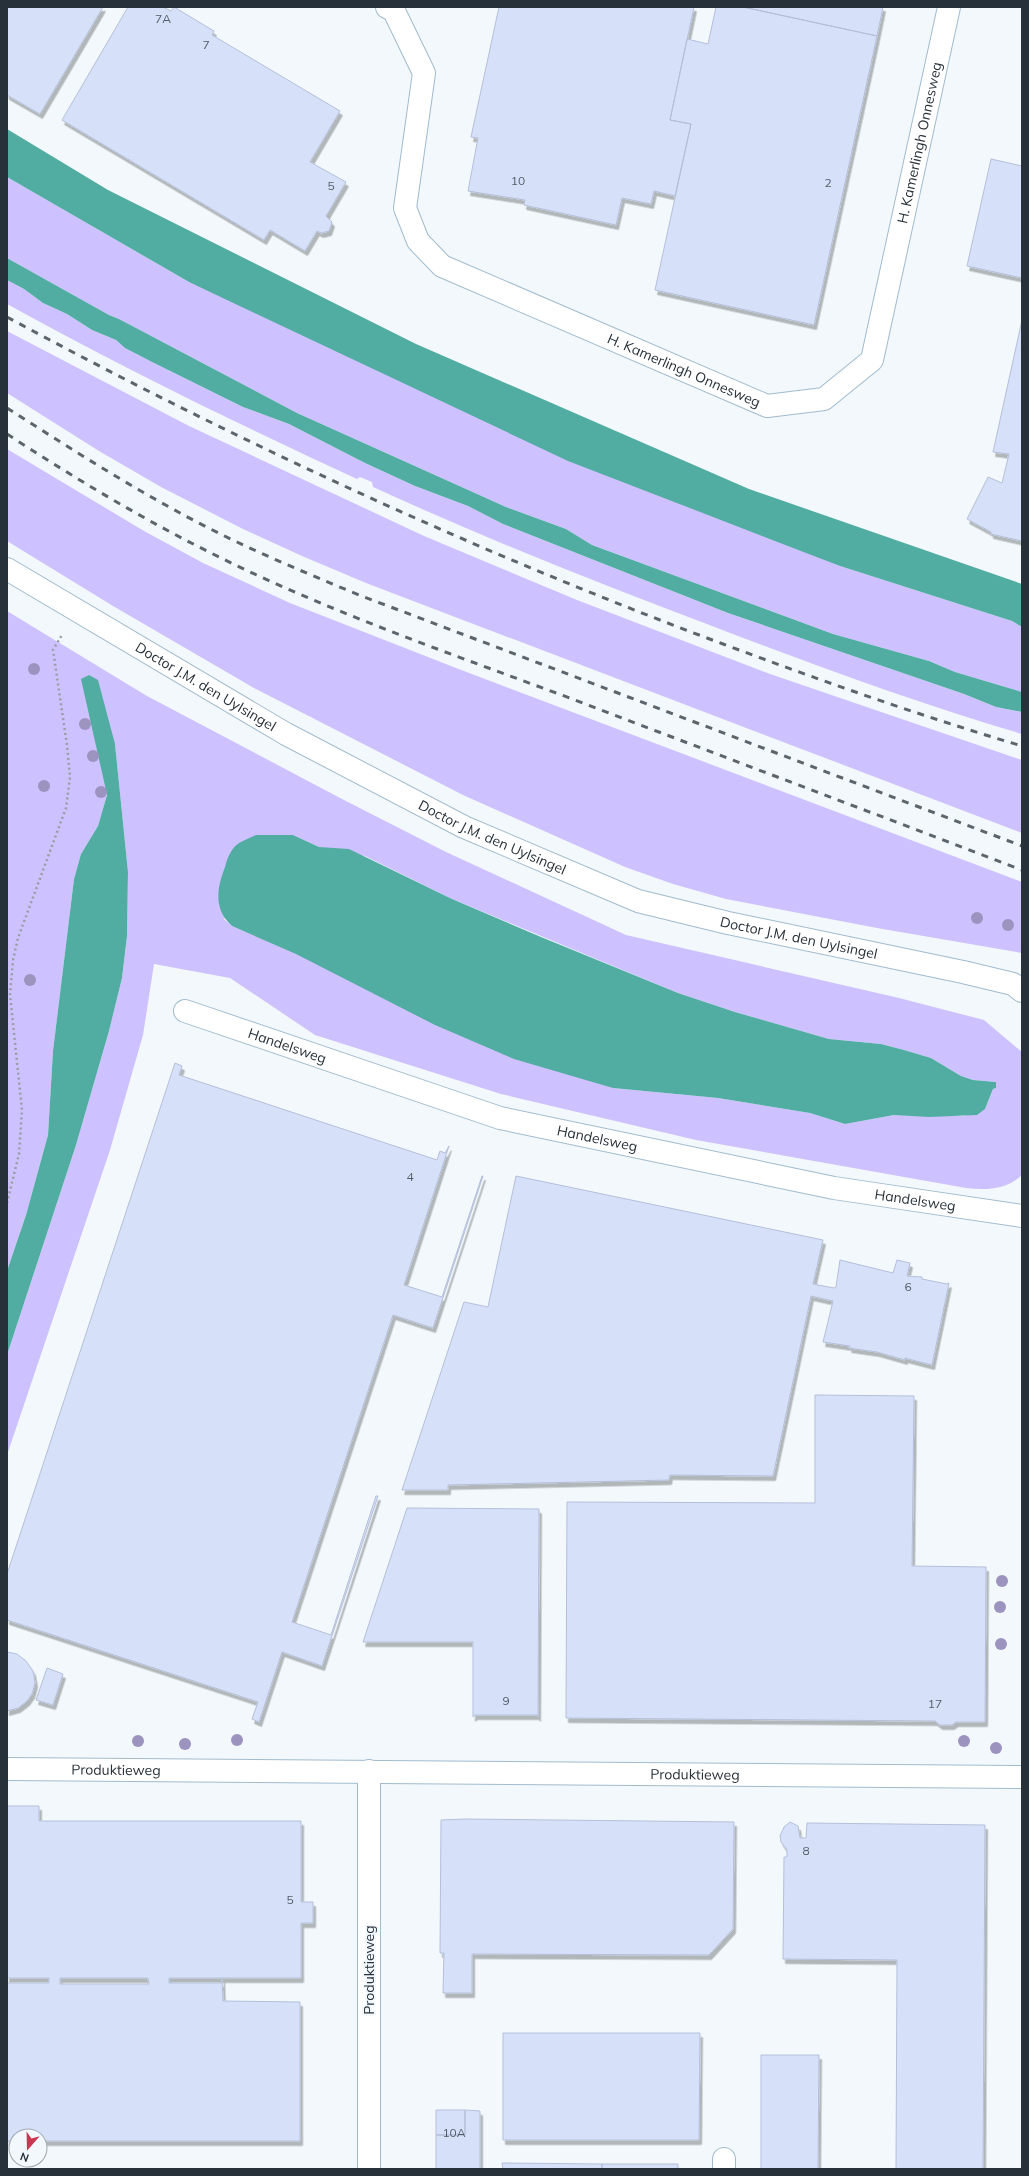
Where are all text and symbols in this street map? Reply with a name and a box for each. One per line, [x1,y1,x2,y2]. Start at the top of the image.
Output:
house number: 7A [155,11,171,26]
house number: 7 [202,37,210,52]
street label: H. Kamerlingh Onnesweg [893,60,946,225]
house number: 10 [511,173,525,188]
house number: 2 [824,175,832,190]
house number: 5 [327,178,335,193]
street label: H. Kamerlingh Onnesweg [605,329,763,411]
street label: Doctor J.M. den Uylsingel [132,638,279,735]
street label: Doctor J.M. den Uylsingel [415,796,569,878]
street label: Doctor J.M. den Uylsingel [718,912,879,963]
street label: Handelsweg [246,1024,329,1067]
street label: Handelsweg [555,1121,639,1156]
house number: 4 [406,1169,414,1184]
street label: Handelsweg [873,1185,957,1215]
house number: 6 [904,1279,912,1294]
house number: 9 [502,1693,510,1708]
house number: 17 [928,1696,942,1711]
street label: Produktieweg [71,1761,161,1779]
street label: Produktieweg [650,1765,740,1784]
house number: 8 [802,1843,810,1858]
house number: 5 [286,1892,294,1907]
street label: Produktieweg [360,1925,378,2015]
house number: 10A [442,2125,466,2140]
north arrow [8,2128,48,2168]
text: N [18,2149,31,2165]

